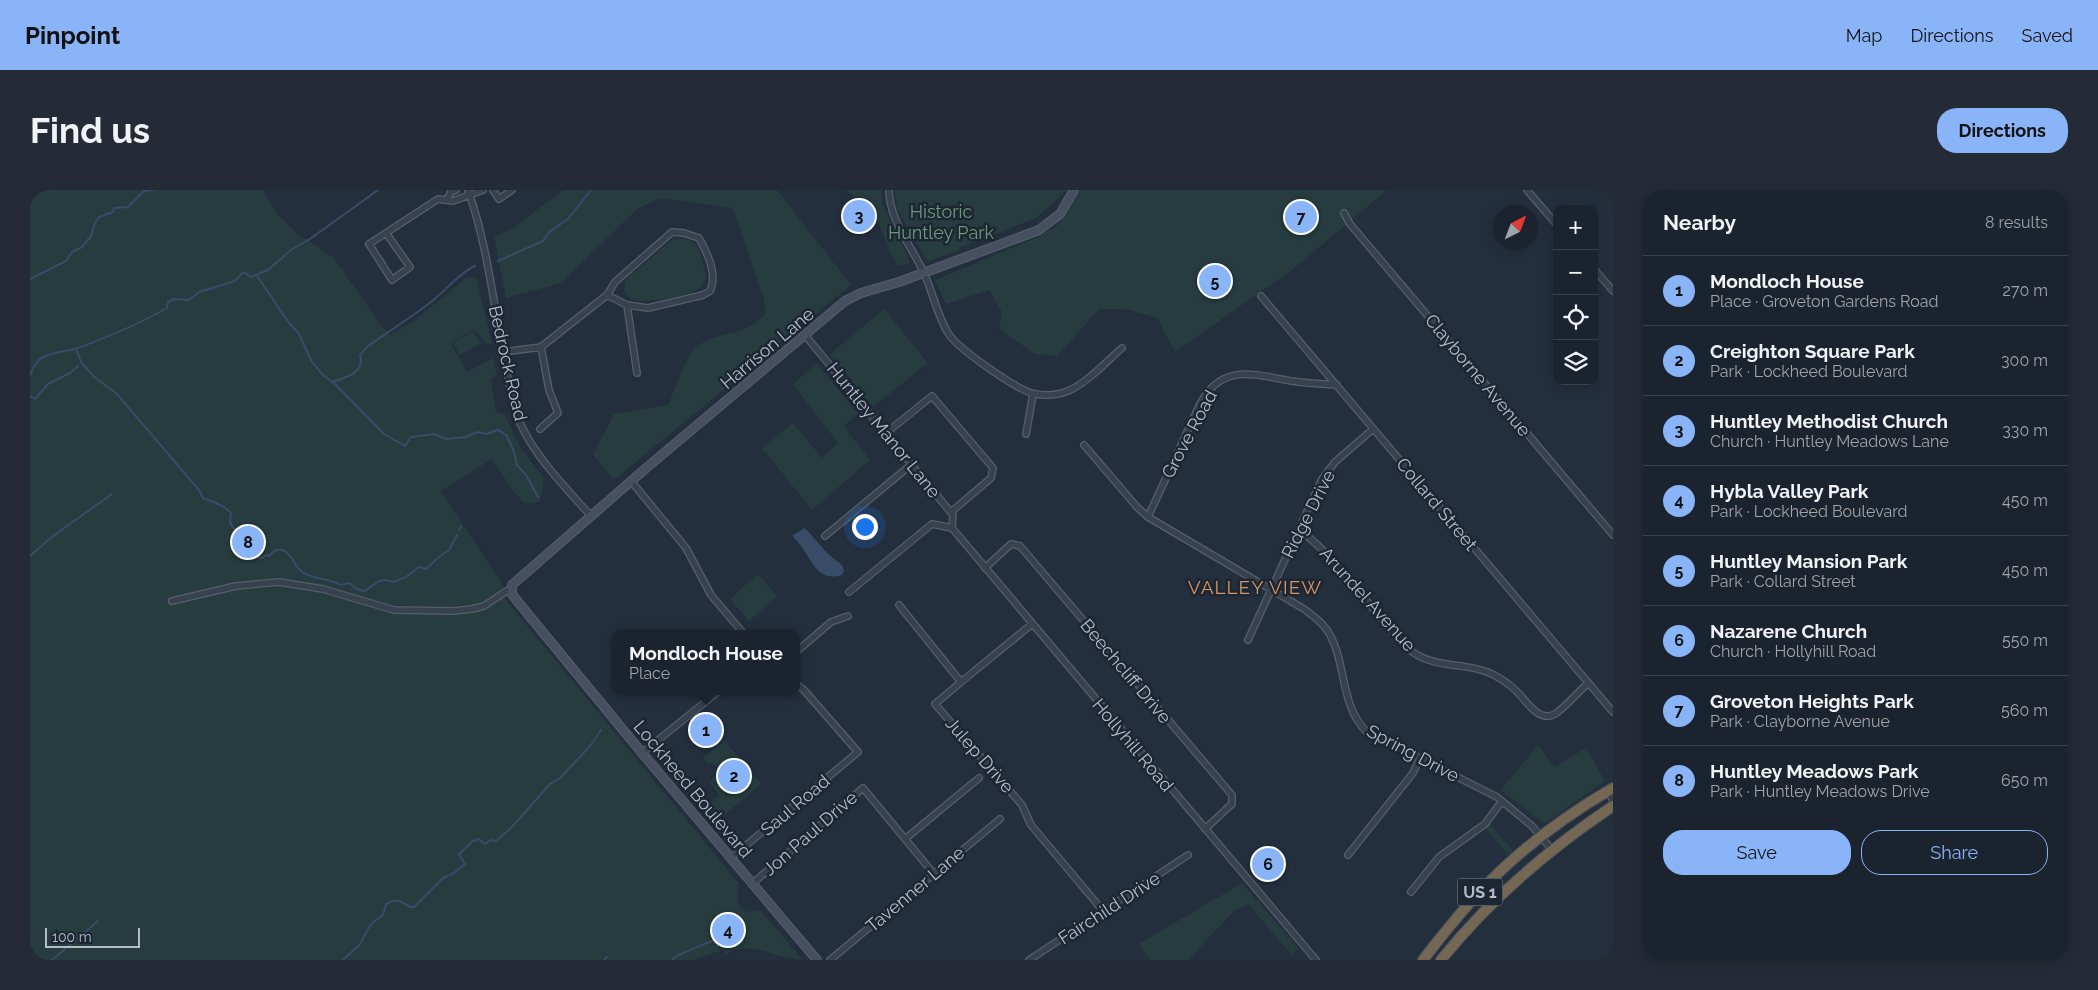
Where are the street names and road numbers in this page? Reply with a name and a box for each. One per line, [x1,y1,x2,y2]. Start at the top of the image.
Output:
street label: Bedrock Road [485,303,531,423]
street label: Harrison Lane [716,303,818,393]
street label: Clayborne Avenue [1421,310,1535,441]
street label: Huntley Manor Lane [823,358,945,502]
street label: Grove Road [1157,386,1221,482]
street label: Collard Street [1392,453,1482,555]
street label: Ridge Drive [1277,466,1339,562]
street label: Arundel Avenue [1316,543,1421,656]
street label: Beechcliff Drive [1076,615,1176,728]
street label: Hollyhill Road [1088,694,1178,796]
street label: Julep Drive [941,713,1019,797]
street label: Lockheed Boulevard [629,716,757,862]
street label: Spring Drive [1363,720,1463,786]
street label: Saul Road [756,770,834,840]
street label: Jon Paul Drive [759,786,862,880]
street label: Tavenner Lane [862,842,969,936]
street label: Fairchild Drive [1054,867,1164,949]
road number: US 1 [1458,879,1502,906]

